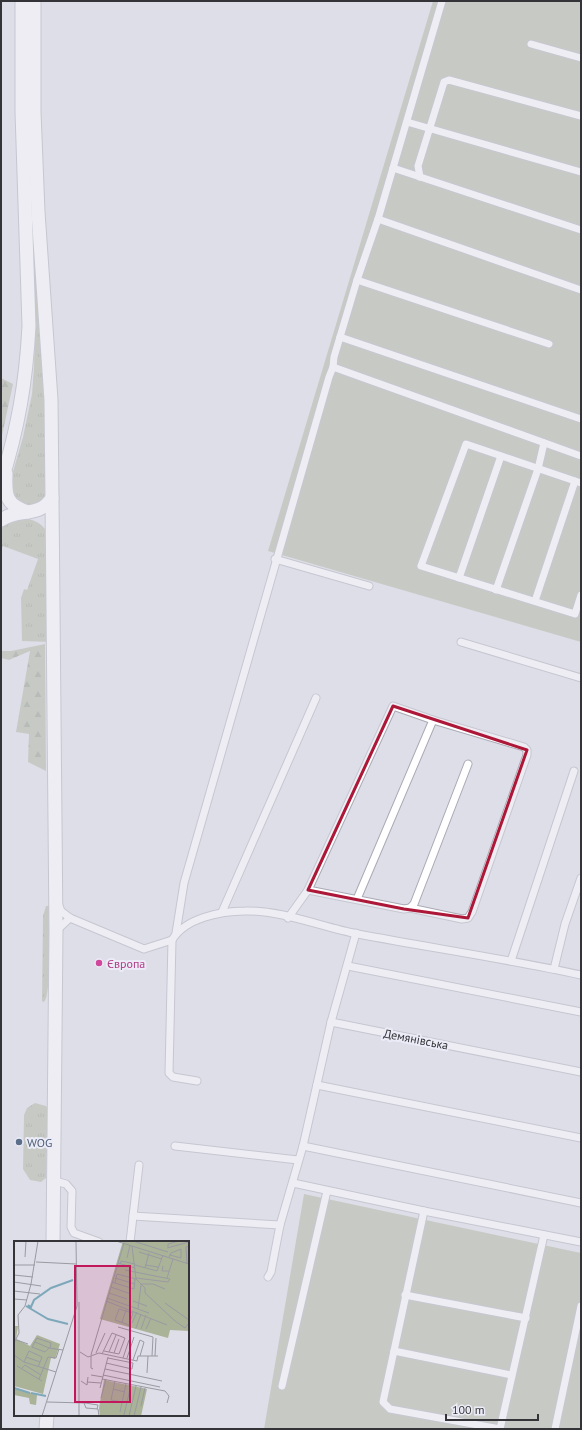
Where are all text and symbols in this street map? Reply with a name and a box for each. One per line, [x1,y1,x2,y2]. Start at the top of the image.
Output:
place label: Європа [107,956,145,971]
marker: Європа [94,958,104,968]
street label: Демянівська [382,1025,450,1053]
place label: WOG [27,1135,52,1150]
marker: WOG [14,1137,24,1147]
inset map [14,1241,189,1416]
scale bar [446,1396,538,1422]
text: 100 m [452,1402,485,1417]

